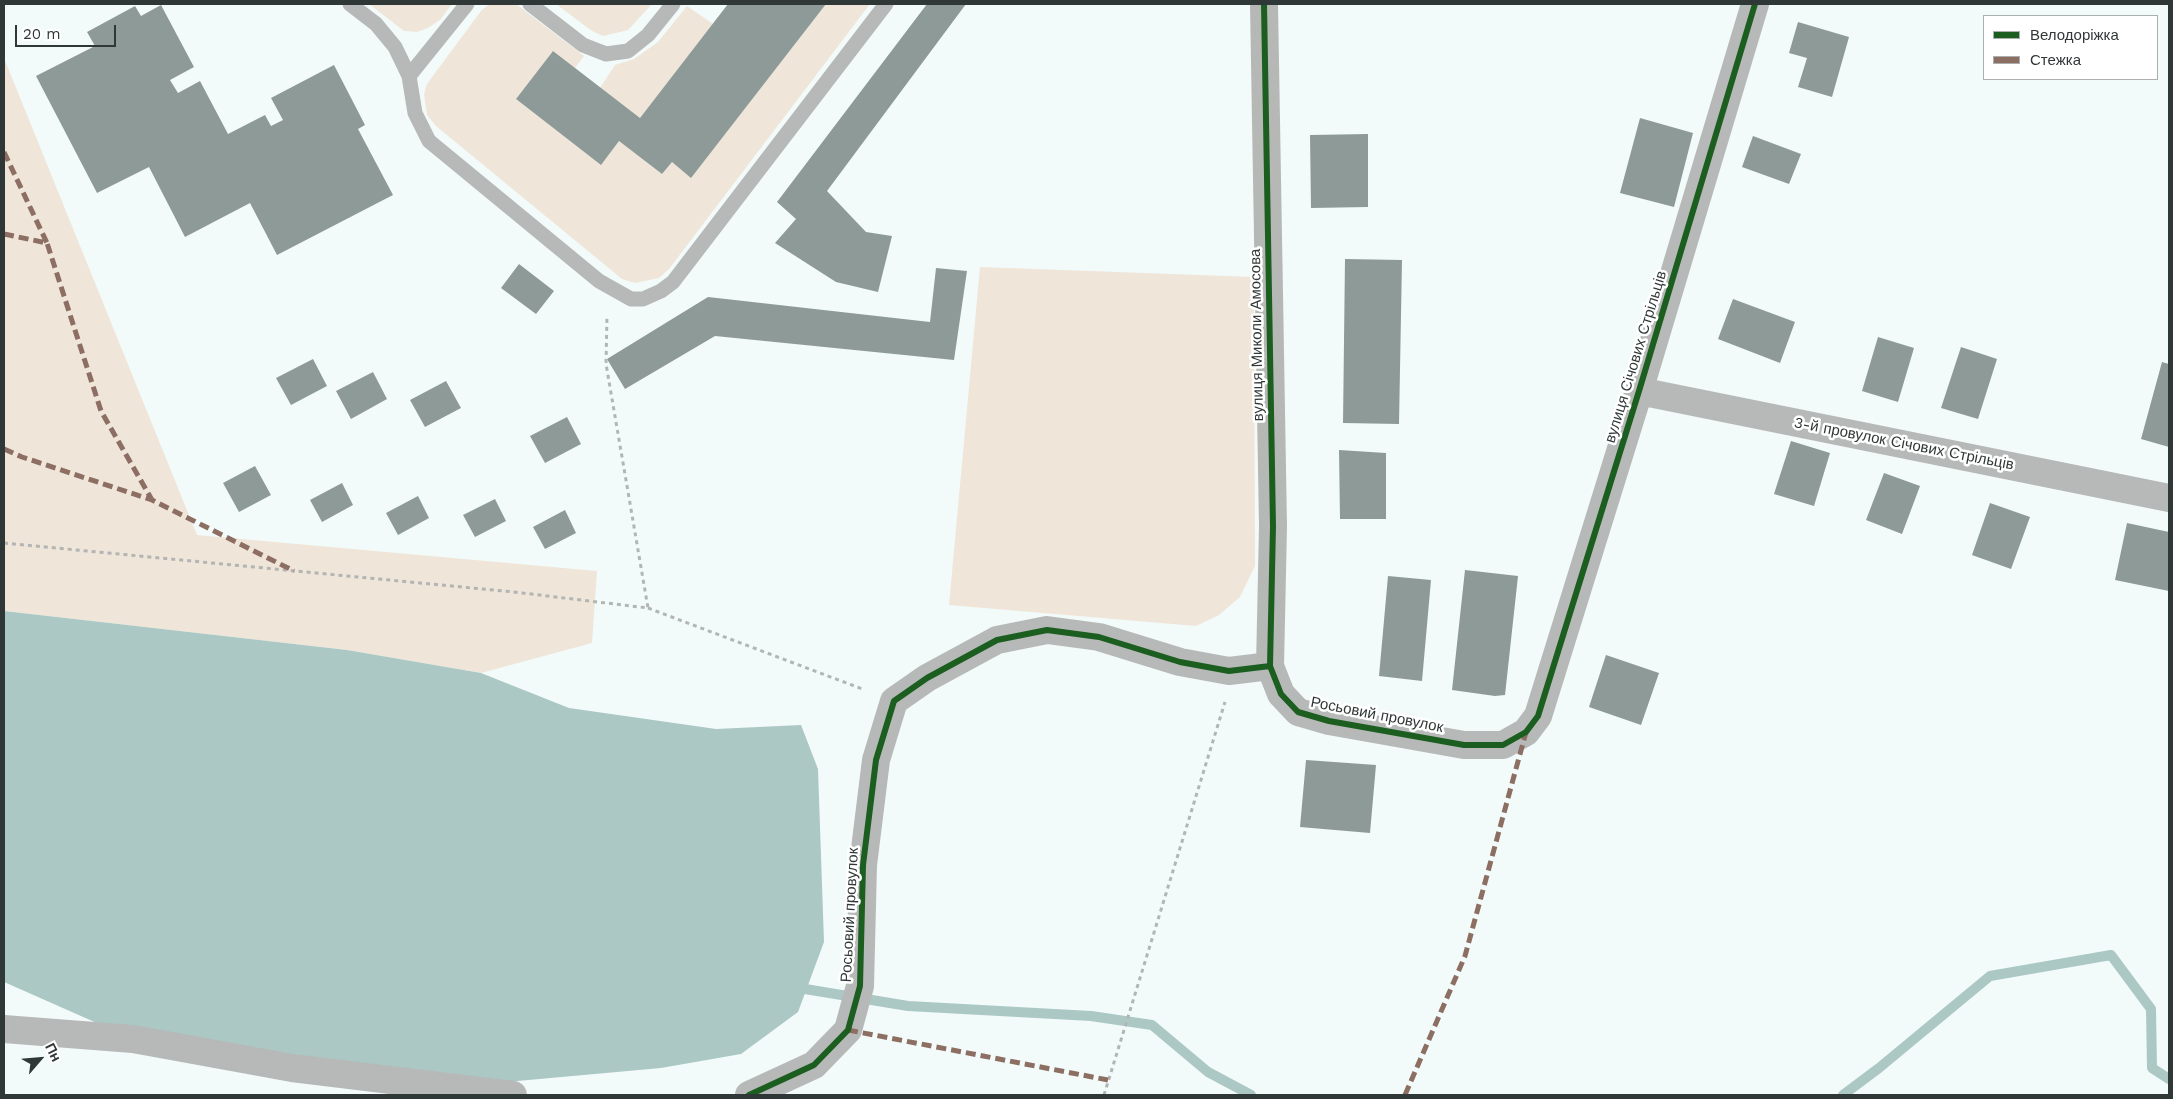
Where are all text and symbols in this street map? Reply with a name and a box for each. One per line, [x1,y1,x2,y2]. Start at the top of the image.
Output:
scale bar [18,15,119,47]
legend [1983,15,2158,80]
text: 20 m [23,25,61,43]
text: Велодоріжка [2030,26,2119,44]
text: Стежка [2030,51,2081,69]
street label: вулиця Миколи Амосова [1246,249,1268,421]
street label: вулиця Січових Стрільців [1601,269,1671,445]
street label: 3-й провулок Січових Стрільців [1793,414,2015,474]
street label: Росьовий провулок [1309,693,1445,737]
street label: Росьовий провулок [837,847,863,983]
north arrow [15,1034,65,1084]
text: Пн [42,1040,65,1064]

